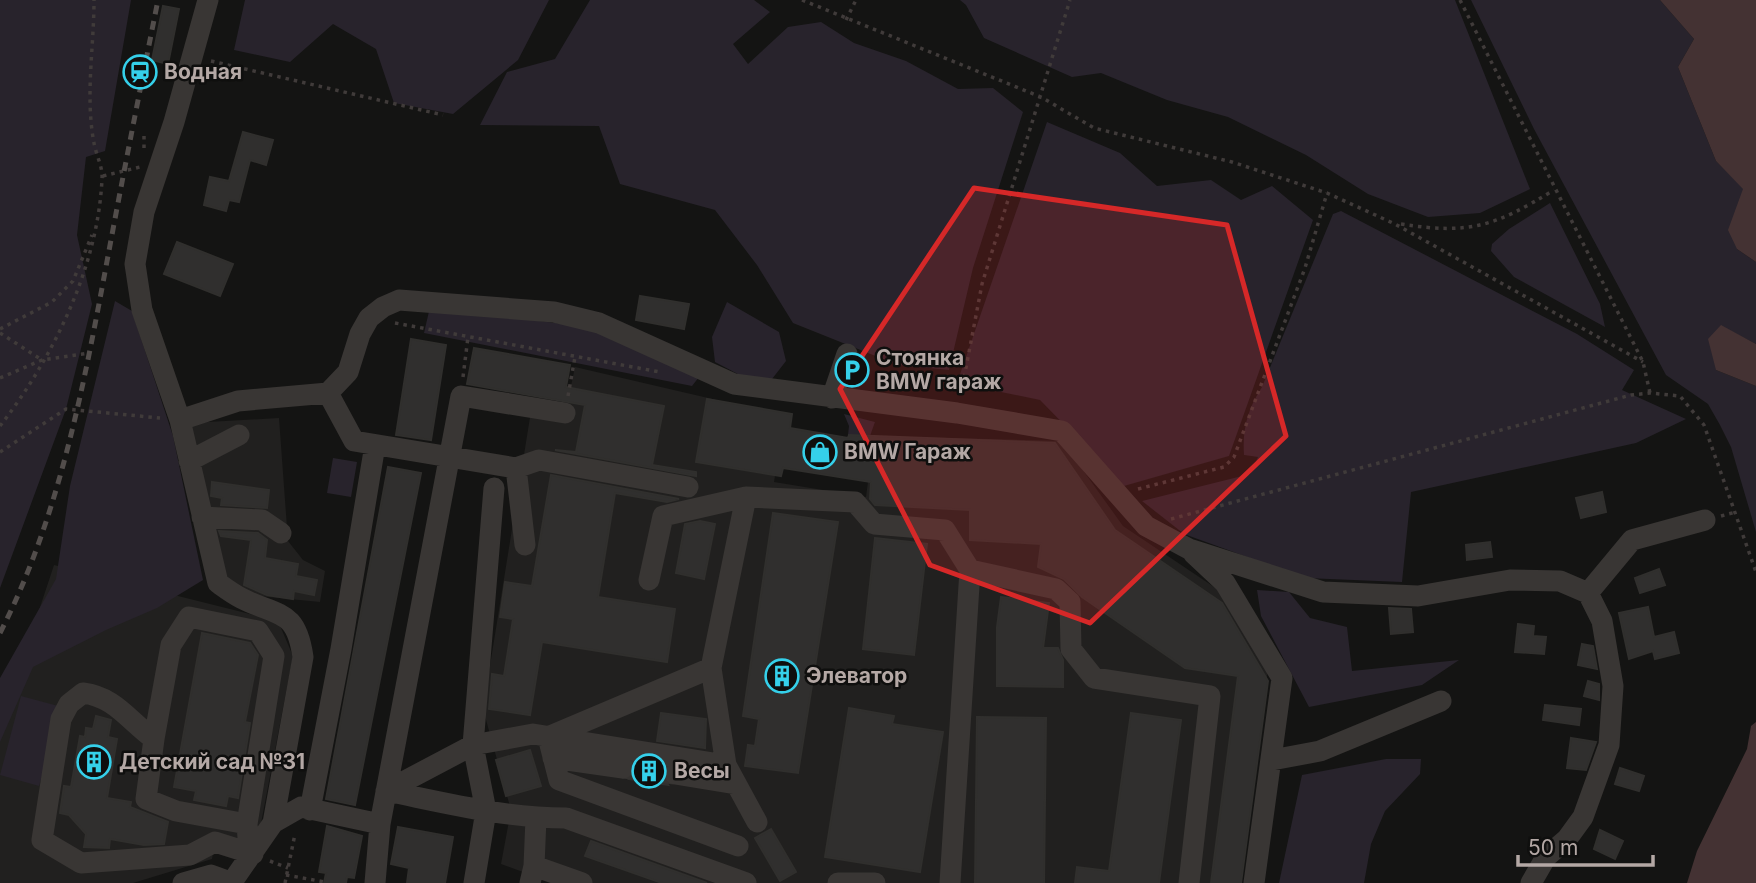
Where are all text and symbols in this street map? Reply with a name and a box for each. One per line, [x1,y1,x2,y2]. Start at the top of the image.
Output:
station icon: Водная [121,53,159,91]
place label: Водная [164,59,242,84]
place label: Стоянка BMW гараж [876,345,1001,394]
parking icon: Стоянка BMW гараж [833,351,871,389]
shop icon: BMW Гараж [801,433,839,471]
place label: BMW Гараж [844,439,971,464]
building icon: Элеватор [763,657,801,695]
place label: Элеватор [806,663,907,688]
building icon: Детский сад №31 [75,743,113,781]
place label: Детский сад №31 [119,749,305,774]
building icon: Весы [630,752,668,790]
place label: Весы [674,758,730,783]
scale bar [1518,824,1653,868]
text: 50 m [1528,835,1578,860]

